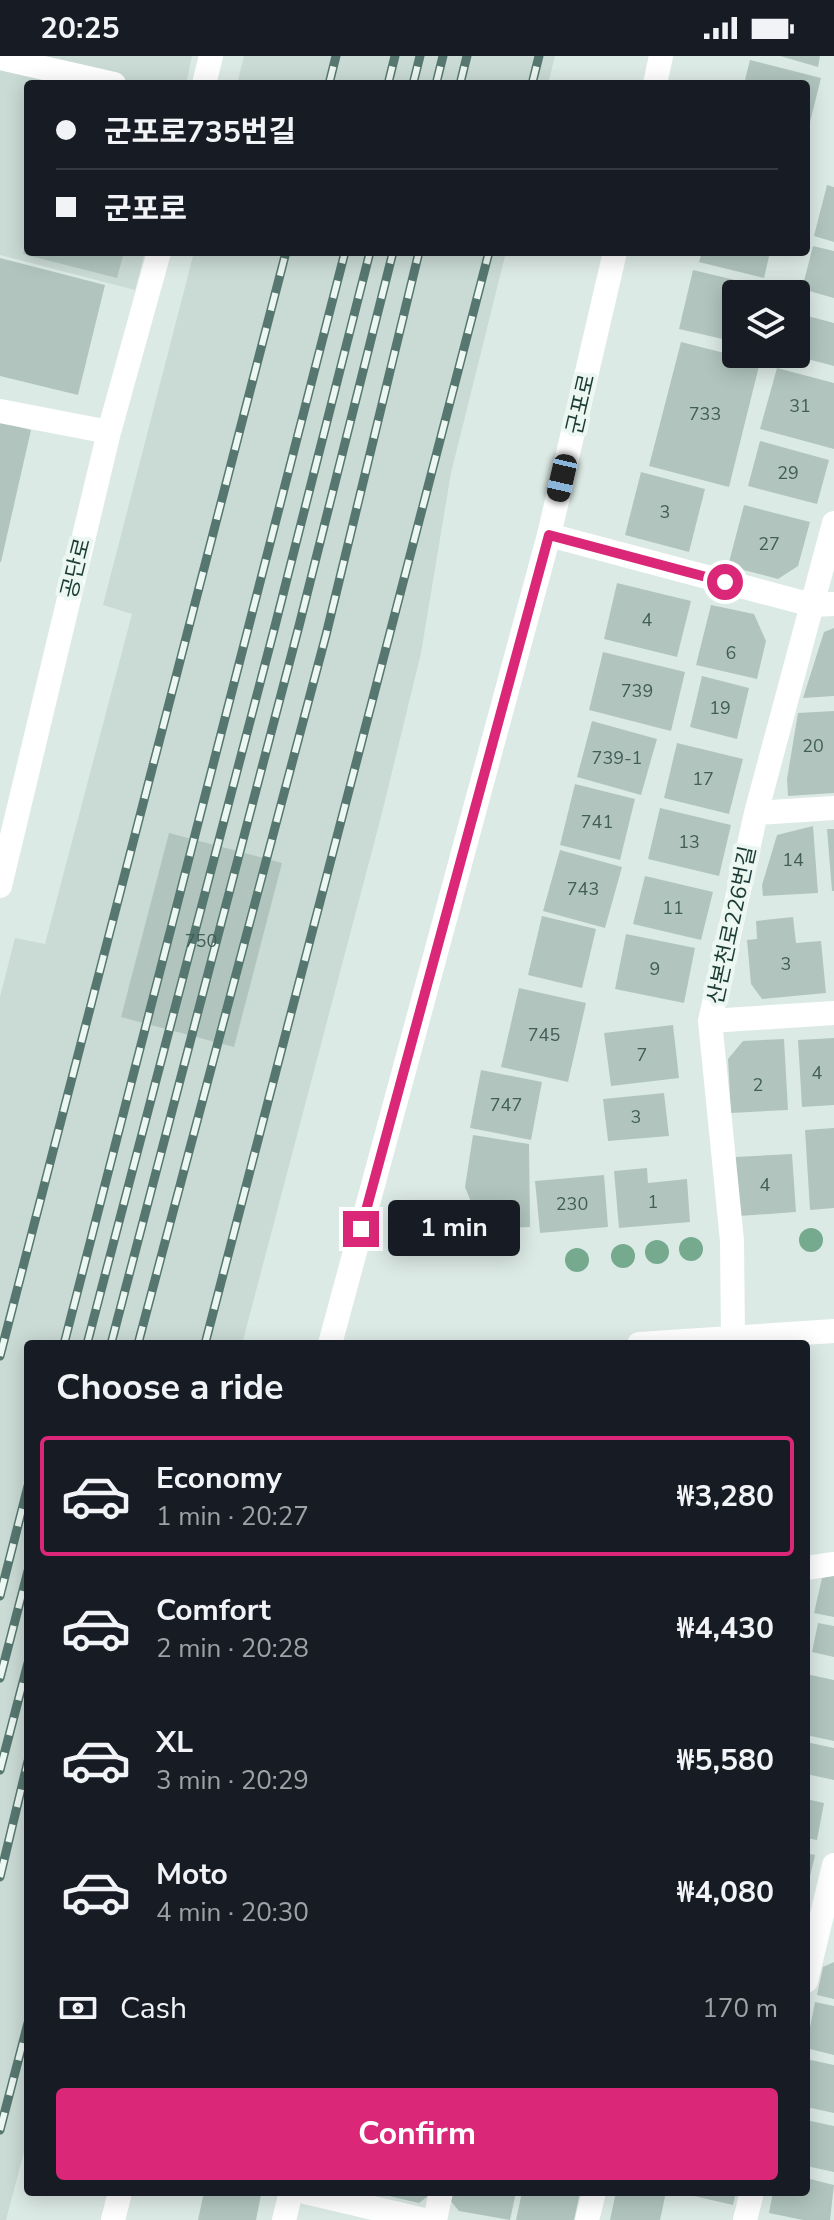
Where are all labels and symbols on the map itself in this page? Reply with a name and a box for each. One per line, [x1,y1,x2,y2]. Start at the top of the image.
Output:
street label: 군포로 [560,371,602,437]
house number: 31 [789,394,811,418]
house number: 733 [689,402,721,426]
car [545,452,579,504]
house number: 29 [777,461,799,485]
house number: 3 [660,500,670,524]
house number: 27 [758,532,780,556]
street label: 공단로 [54,535,98,601]
route start [707,564,743,600]
house number: 4 [642,608,653,632]
house number: 6 [726,641,736,665]
house number: 739 [621,679,653,703]
house number: 19 [709,696,731,720]
house number: 20 [802,734,824,758]
house number: 739-1 [592,746,642,770]
house number: 17 [692,767,714,791]
house number: 741 [581,810,613,834]
house number: 13 [678,830,700,854]
street label: 산본천로226번길 [701,843,763,1007]
house number: 14 [782,848,804,872]
house number: 743 [567,877,599,901]
house number: 11 [662,896,684,920]
house number: 750 [185,929,217,953]
house number: 3 [781,952,791,976]
house number: 9 [650,957,660,981]
house number: 745 [528,1023,560,1047]
house number: 7 [637,1043,647,1067]
house number: 4 [812,1061,823,1085]
house number: 2 [753,1073,763,1097]
house number: 747 [490,1093,522,1117]
house number: 3 [631,1105,641,1129]
house number: 4 [760,1173,771,1197]
house number: 1 [648,1190,658,1214]
house number: 230 [556,1192,588,1216]
callout: 1 min [389,1201,521,1257]
route end [343,1211,379,1247]

